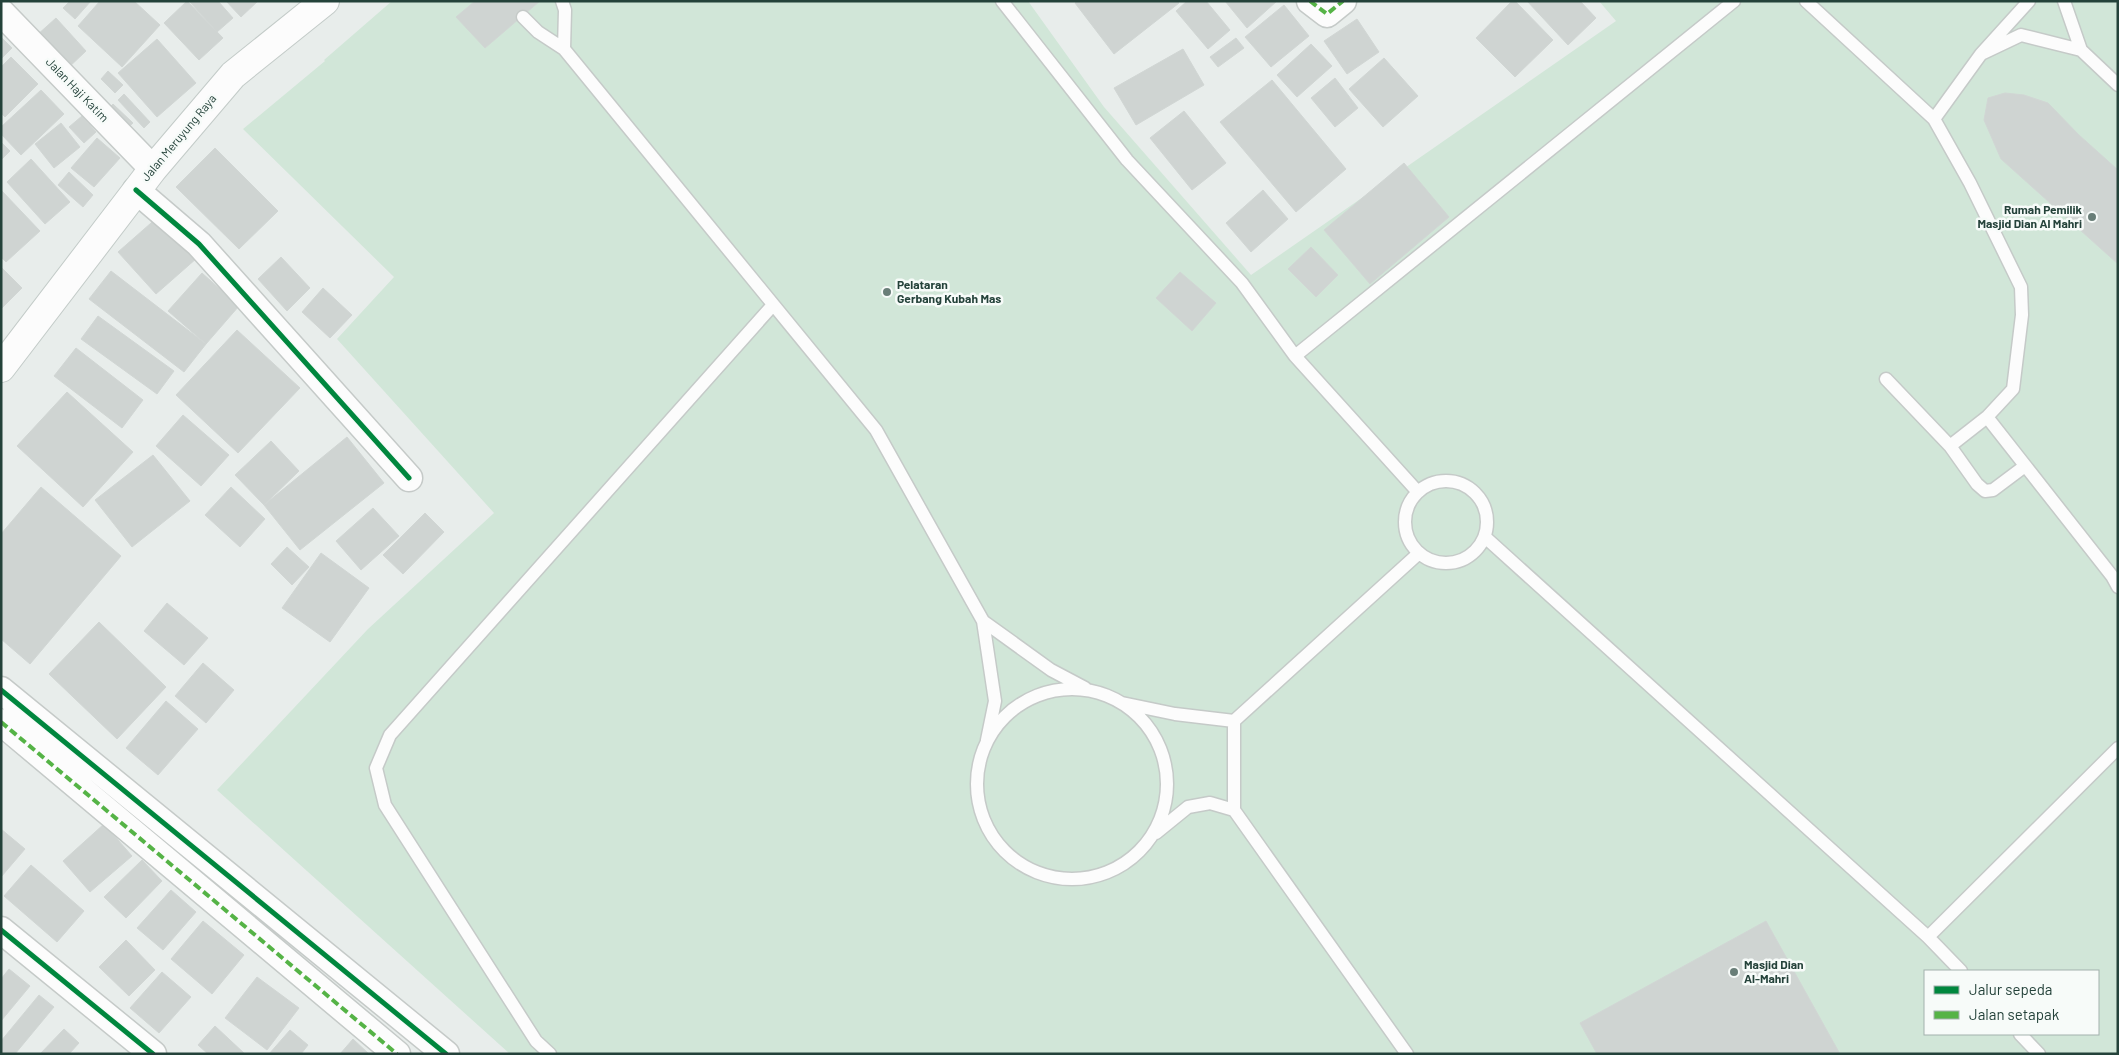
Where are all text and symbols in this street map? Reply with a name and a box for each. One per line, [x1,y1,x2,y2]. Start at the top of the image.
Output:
street label: Jalan Haji Katim [44,54,112,124]
street label: Jalan Meruyung Raya [138,91,219,184]
place label: Rumah Pemilik Masjid Dian Al Mahri [1977,202,2083,230]
marker: Rumah Pemilik Masjid Dian Al Mahri [2086,211,2098,223]
place label: Pelataran Gerbang Kubah Mas [897,277,1001,305]
marker: Pelataran Gerbang Kubah Mas [881,286,893,298]
place label: Masjid Dian Al-Mahri [1744,957,1804,985]
marker: Masjid Dian Al-Mahri [1728,966,1740,978]
legend [1924,970,2099,1035]
text: Jalur sepeda [1969,980,2053,998]
text: Jalan setapak [1969,1005,2060,1023]

